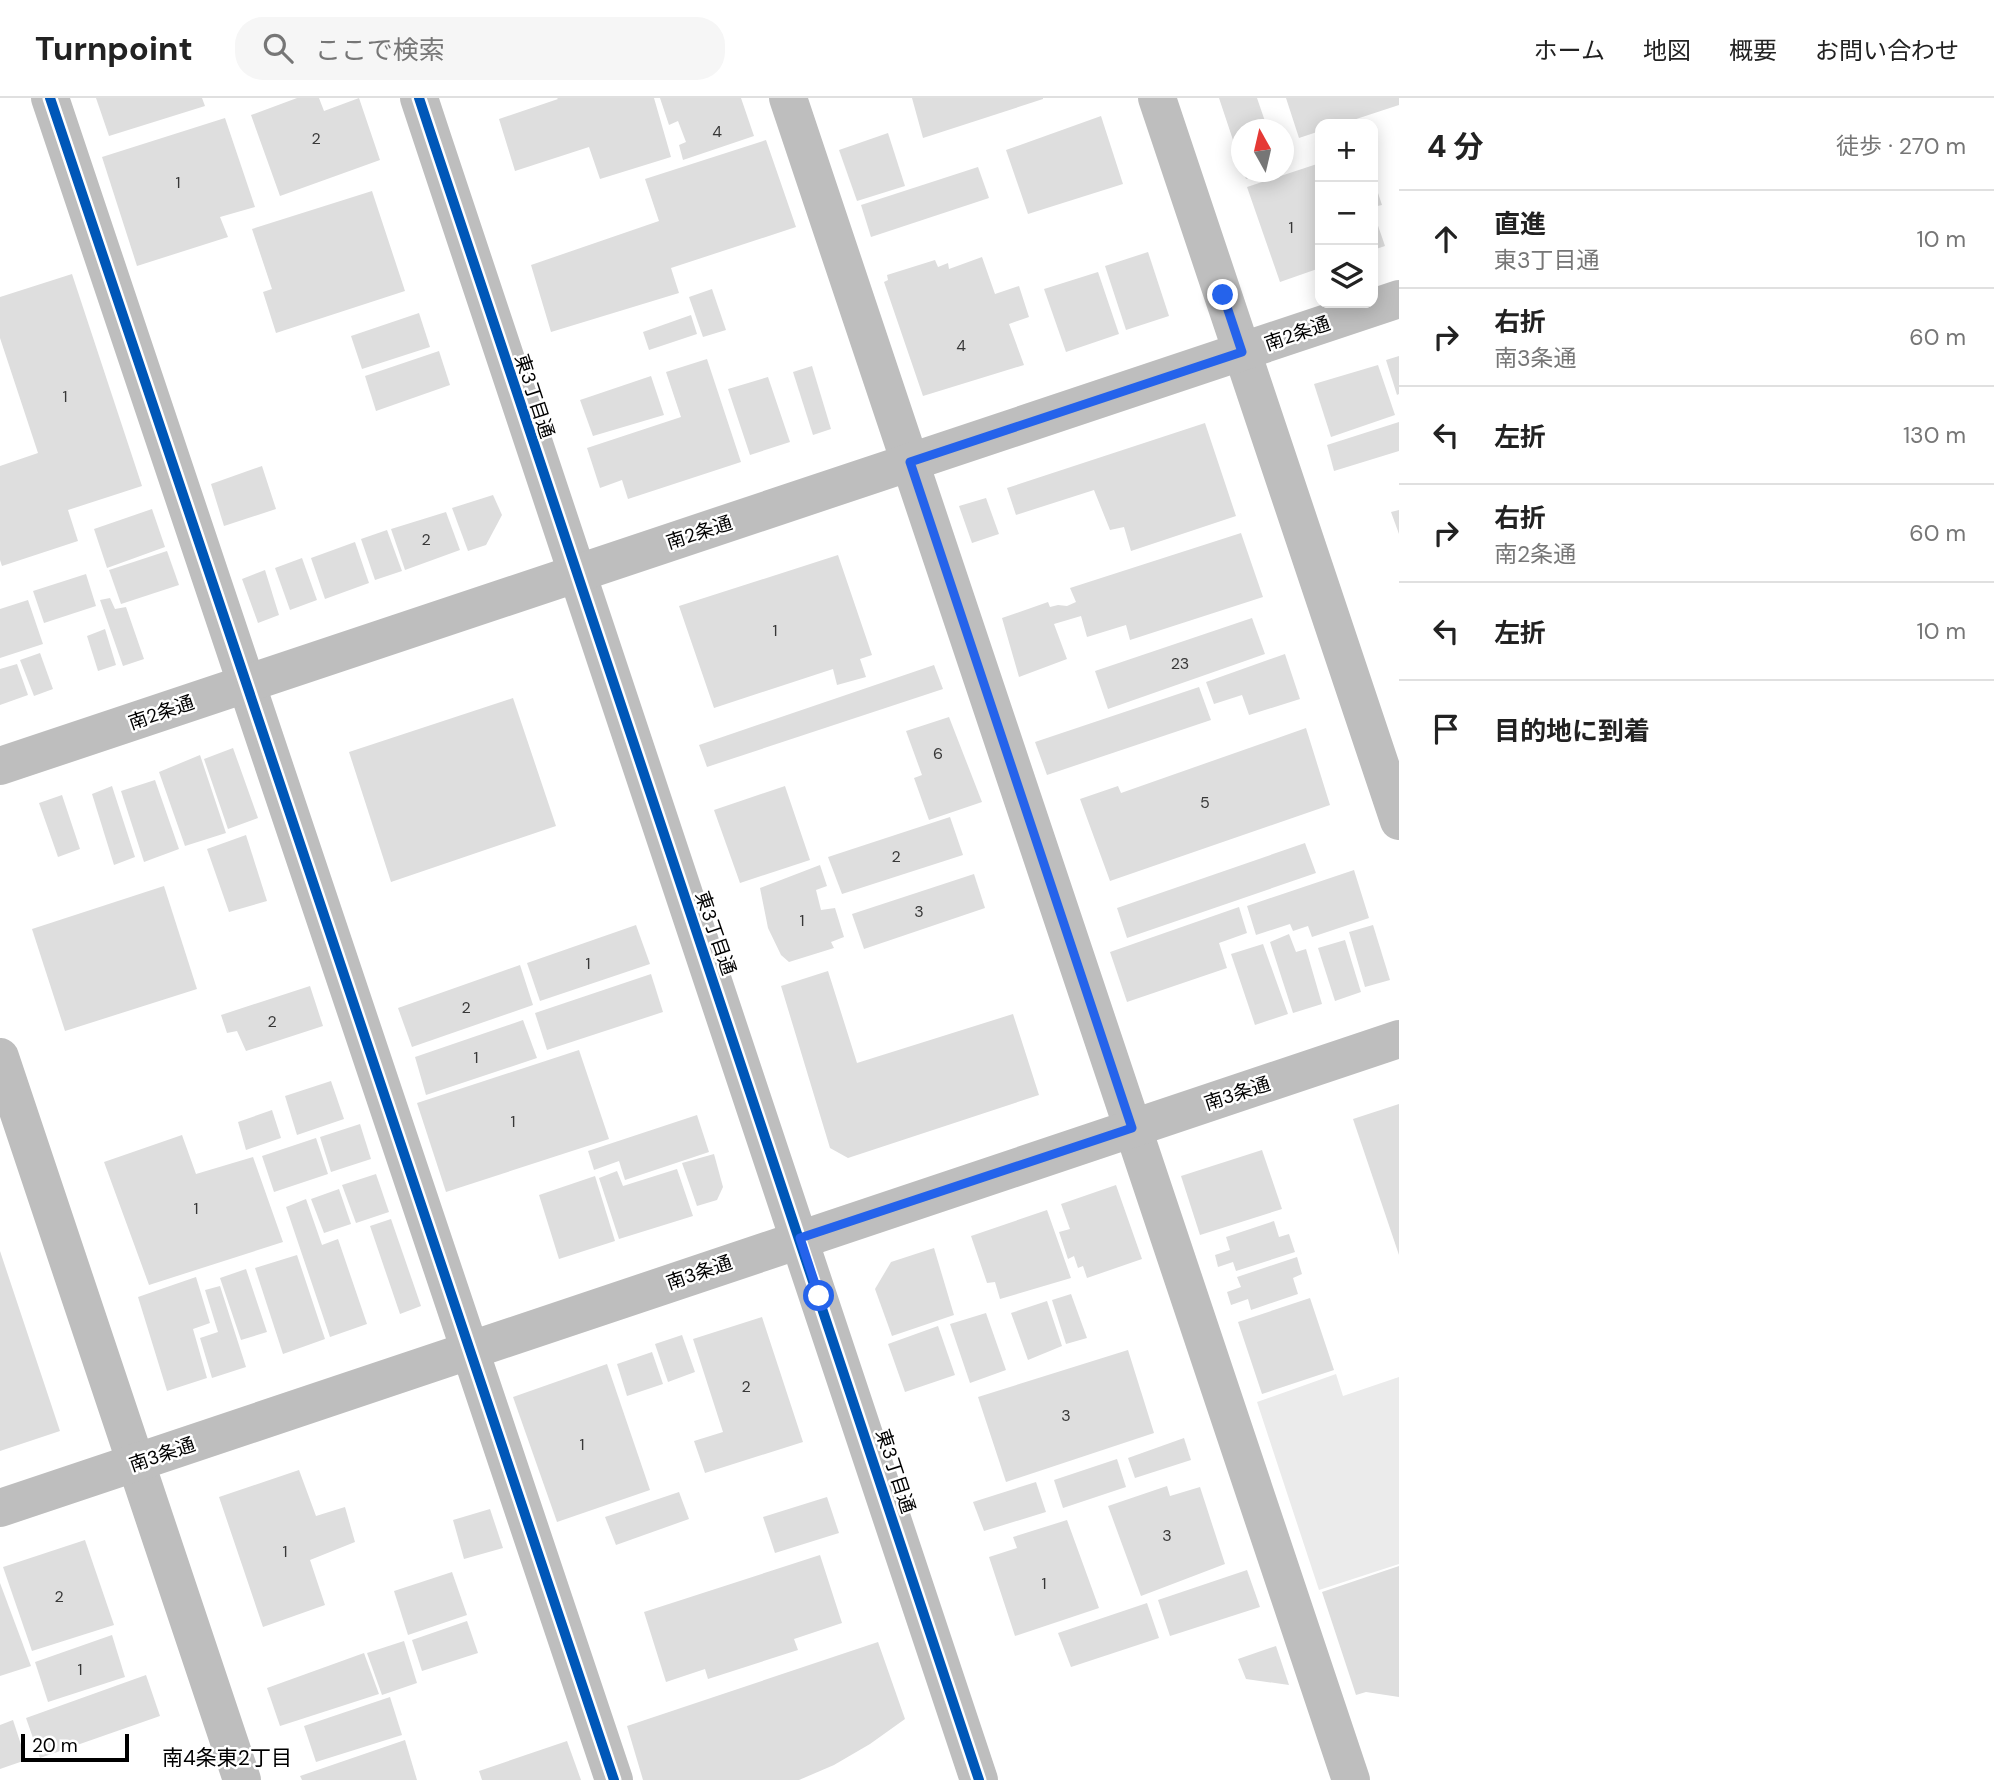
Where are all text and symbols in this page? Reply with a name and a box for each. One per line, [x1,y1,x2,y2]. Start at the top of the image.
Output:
search box [235,17,725,80]
text: Turnpoint [35,27,193,70]
icon: search [259,29,297,67]
text: ここで検索 [315,33,445,67]
text: ホーム [1534,35,1605,66]
text: 地図 [1643,35,1691,66]
text: 概要 [1729,35,1777,66]
text: お問い合わせ [1815,35,1959,66]
north arrow [1231,119,1294,182]
map controls [1315,119,1378,308]
button: + [1315,119,1378,182]
house number: 4 [712,121,722,142]
text: 4 分 [1427,127,1484,166]
house number: 2 [311,128,321,149]
text: 徒歩 · 270 m [1836,131,1966,161]
house number: 1 [176,172,181,193]
button: − [1315,182,1378,245]
text: 直進 [1494,207,1546,241]
house number: 1 [1289,217,1294,238]
icon: ahead [1427,220,1465,258]
text: 10 m [1916,224,1966,254]
button: layers [1315,245,1378,308]
text: 東3丁目通 [1494,245,1600,275]
route end [1207,279,1238,310]
text: 右折 [1494,305,1546,339]
street label: 南2条通 [1261,311,1333,356]
icon: right [1427,318,1465,356]
text: 60 m [1909,322,1966,352]
house number: 4 [956,335,966,356]
text: 南3条通 [1494,343,1577,373]
street label: 東3丁目通 [509,351,560,441]
house number: 1 [63,386,68,407]
icon: left [1427,416,1465,454]
text: 左折 [1494,420,1546,454]
text: 130 m [1903,420,1966,450]
text: 右折 [1494,501,1546,535]
street label: 南2条通 [663,510,735,555]
icon: right [1427,514,1465,552]
text: 60 m [1909,518,1966,548]
house number: 2 [421,529,431,550]
text: 南2条通 [1494,539,1576,569]
icon: left [1427,612,1465,650]
text: 左折 [1494,616,1546,650]
text: 10 m [1916,616,1966,646]
house number: 1 [773,620,778,641]
house number: 23 [1171,653,1189,674]
street label: 南2条通 [125,690,197,735]
icon: arrive [1427,710,1465,748]
text: 目的地に到着 [1494,714,1650,748]
house number: 6 [933,743,943,764]
house number: 5 [1200,792,1210,813]
house number: 2 [891,846,901,867]
street label: 東3丁目通 [690,888,742,978]
house number: 3 [914,901,924,922]
house number: 1 [800,910,805,931]
house number: 1 [586,953,591,974]
house number: 2 [461,997,471,1018]
house number: 2 [267,1011,277,1032]
house number: 1 [474,1047,479,1068]
street label: 南3条通 [1201,1071,1273,1116]
house number: 1 [511,1111,516,1132]
house number: 1 [194,1198,199,1219]
street label: 南3条通 [663,1250,735,1295]
route start [803,1280,834,1311]
house number: 2 [741,1376,751,1397]
house number: 3 [1061,1405,1071,1426]
street label: 東3丁目通 [870,1426,921,1516]
street label: 南3条通 [126,1432,198,1477]
house number: 1 [580,1434,585,1455]
house number: 3 [1162,1525,1172,1546]
house number: 1 [283,1541,288,1562]
house number: 1 [1042,1573,1047,1594]
house number: 2 [54,1586,64,1607]
house number: 1 [78,1659,83,1680]
scale bar [21,1731,130,1763]
text: 20 m [32,1733,78,1758]
district label: 南4条東2丁目 [162,1744,292,1772]

